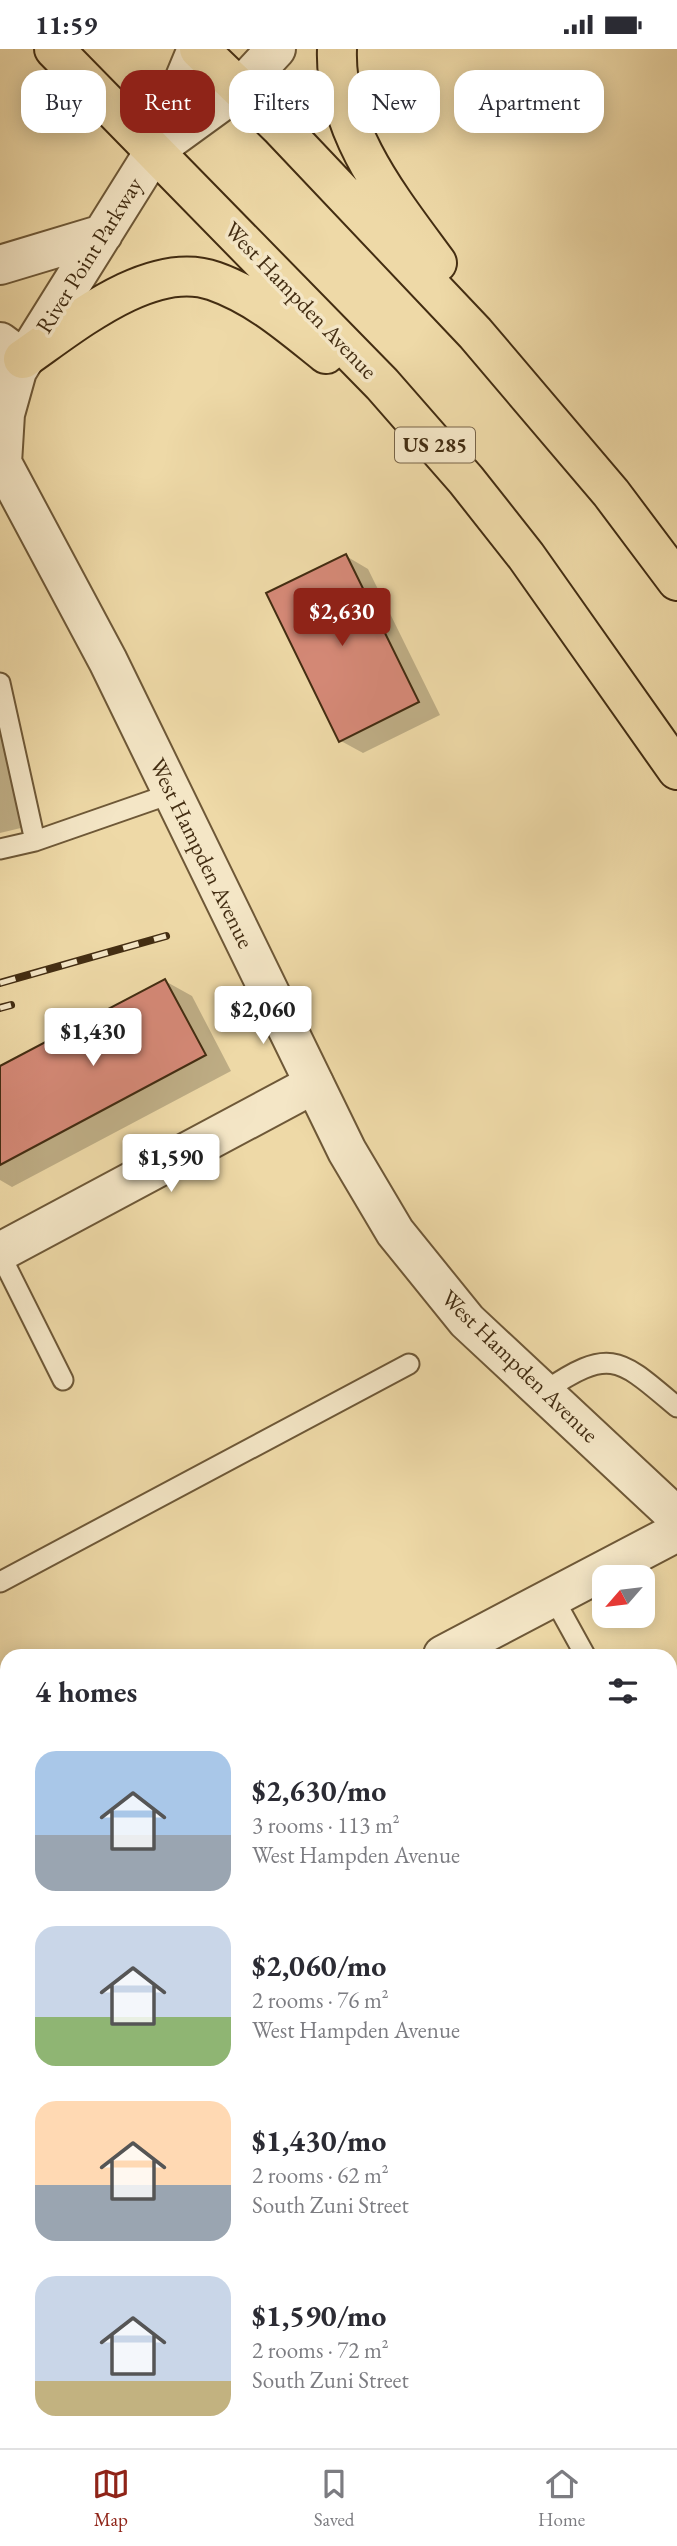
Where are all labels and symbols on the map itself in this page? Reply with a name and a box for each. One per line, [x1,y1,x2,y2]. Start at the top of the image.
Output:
street label: River Point Parkway [29,170,150,339]
street label: West Hampden Avenue [218,215,384,385]
road number: US 285 [395,427,475,463]
pin: $2,630 [285,589,399,648]
street label: West Hampden Avenue [143,753,261,953]
pin: $2,060 [206,986,320,1046]
pin: $1,430 [36,1009,150,1068]
pin: $1,590 [114,1135,228,1194]
street label: West Hampden Avenue [435,1283,605,1449]
north arrow [592,1565,654,1627]

